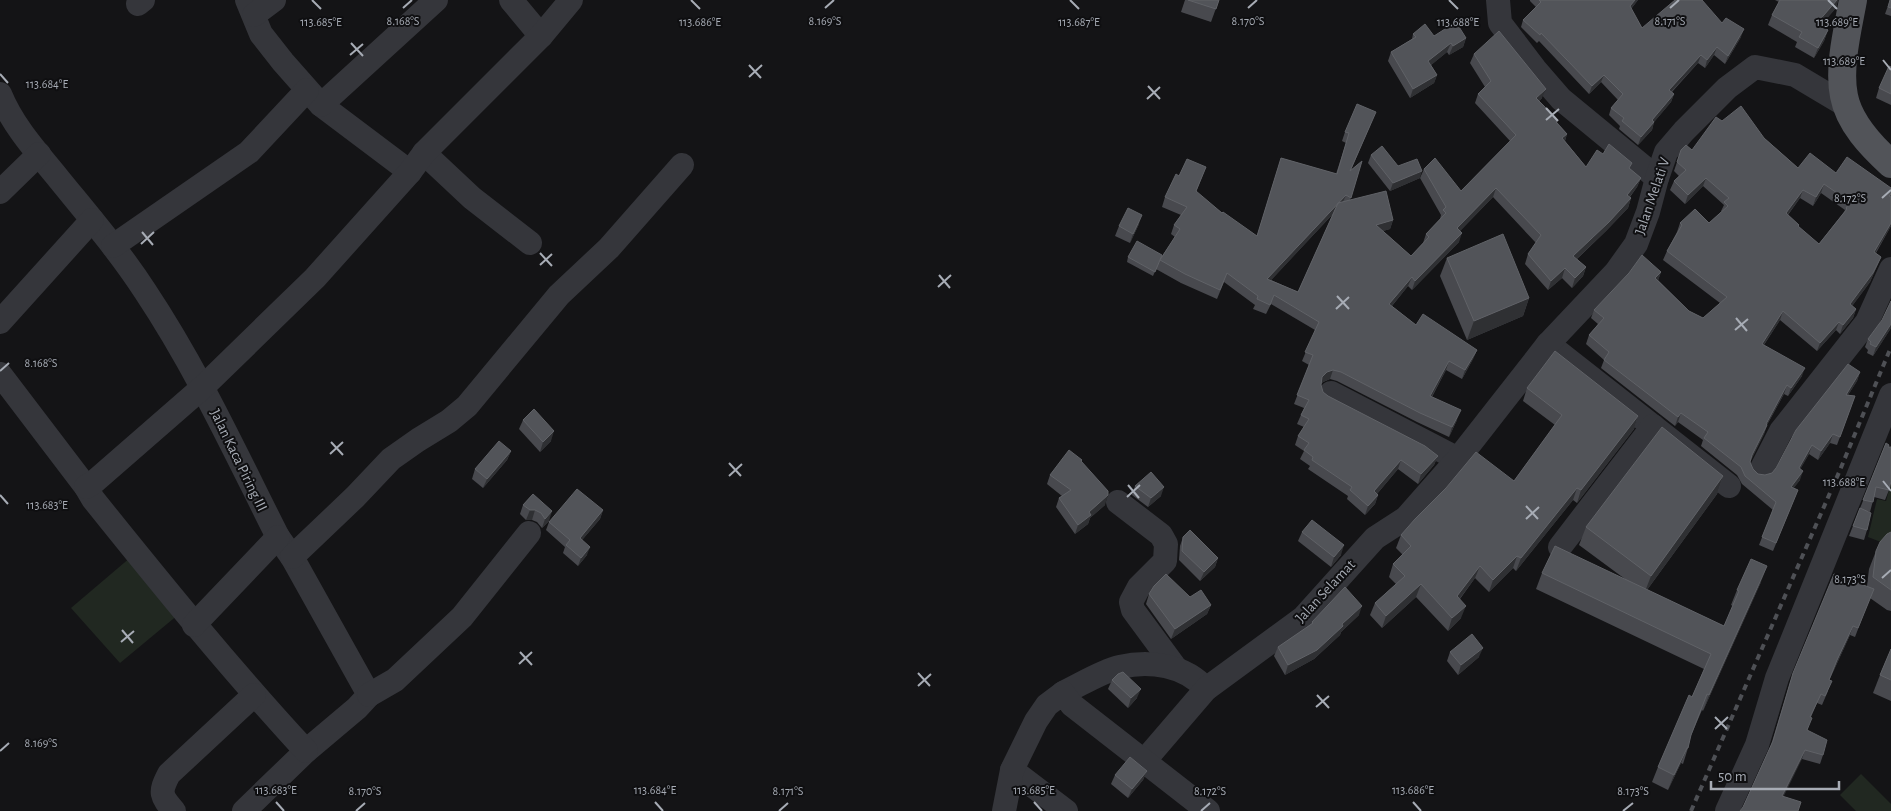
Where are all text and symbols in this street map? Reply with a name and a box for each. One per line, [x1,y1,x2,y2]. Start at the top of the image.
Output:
text: 8.168°S [386,15,420,27]
text: 8.169°S [808,15,842,27]
text: 8.170°S [1231,15,1265,27]
text: 8.171°S [1655,15,1686,27]
text: 113.685°E [300,16,342,28]
text: 113.686°E [679,16,721,28]
text: 113.687°E [1058,16,1100,28]
text: 113.688°E [1437,16,1479,28]
text: 113.689°E [1816,16,1858,28]
text: 113.689°E [1823,55,1865,67]
text: 113.684°E [26,78,68,90]
street label: Jalan Melati V [1632,155,1673,237]
text: 8.172°S [1834,192,1866,204]
text: 8.168°S [24,357,58,369]
street label: Jalan Kaca Piring III [207,407,270,514]
text: 113.688°E [1823,476,1865,488]
text: 113.683°E [26,499,68,511]
street label: Jalan Selamat [1293,557,1358,626]
text: 8.173°S [1834,573,1866,585]
text: 8.169°S [24,737,58,749]
scale bar [1711,758,1838,790]
text: 50 m [1718,769,1747,784]
text: 113.683°E [255,784,297,796]
text: 113.684°E [634,784,676,796]
text: 113.685°E [1013,784,1055,796]
text: 113.686°E [1392,784,1434,796]
text: 8.170°S [348,785,382,797]
text: 8.171°S [773,785,804,797]
text: 8.172°S [1194,785,1226,797]
text: 8.173°S [1617,785,1649,797]

